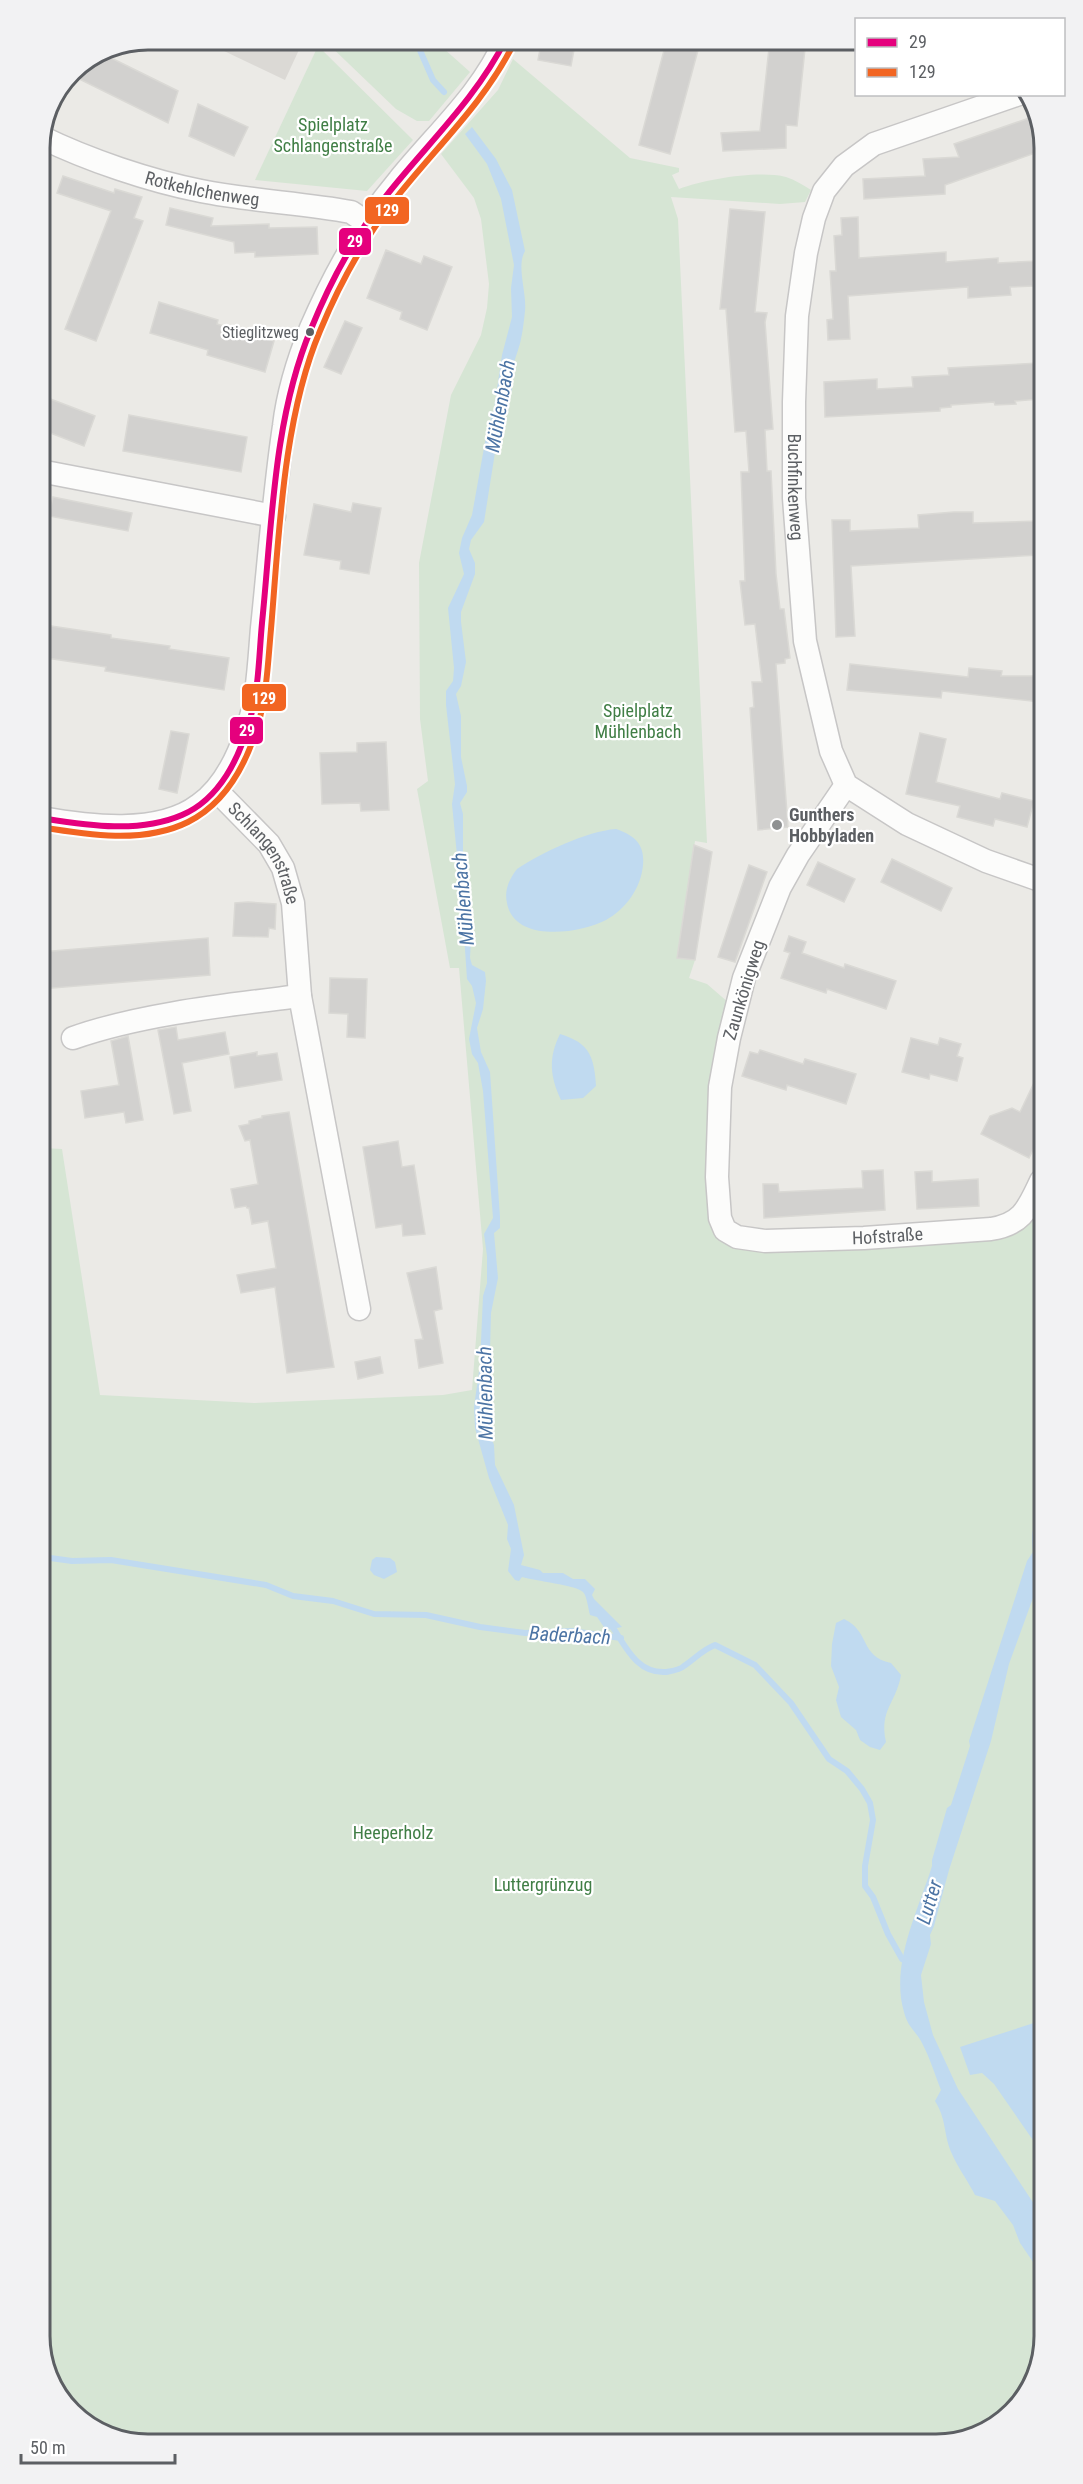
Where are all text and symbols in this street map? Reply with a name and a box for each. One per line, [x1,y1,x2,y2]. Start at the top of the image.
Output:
legend [855,18,1065,96]
text: 29 [909,31,927,52]
text: 129 [909,61,936,82]
park label: Spielplatz Schlangenstraße [274,114,392,156]
street label: Rotkehlchenweg [143,167,261,210]
line badge: 129 [364,196,410,225]
text: 129 [375,201,399,220]
line badge: 29 [338,227,372,256]
text: 29 [347,232,363,251]
place label: Stieglitzweg [222,323,299,342]
marker: Stieglitzweg [304,326,316,338]
water label: Mühlenbach [480,358,520,454]
street label: Buchfinkenweg [784,433,808,541]
line badge: 129 [241,683,287,712]
text: 129 [252,689,276,708]
park label: Spielplatz Mühlenbach [595,700,681,742]
line badge: 29 [229,716,264,745]
text: 29 [239,721,255,740]
street label: Schlangenstraße [224,798,304,906]
place label: Gunthers Hobbyladen [789,804,874,846]
marker: Gunthers Hobbyladen [770,818,784,832]
water label: Mühlenbach [447,851,479,947]
street label: Zaunkönigweg [718,937,769,1042]
street label: Hofstraße [852,1223,924,1248]
water label: Mühlenbach [472,1346,498,1440]
water label: Baderbach [529,1621,611,1649]
park label: Heeperholz [353,1822,433,1843]
park label: Luttergrünzug [494,1874,592,1895]
water label: Lutter [911,1876,947,1927]
scale bar [21,2427,176,2465]
text: 50 m [30,2437,65,2458]

